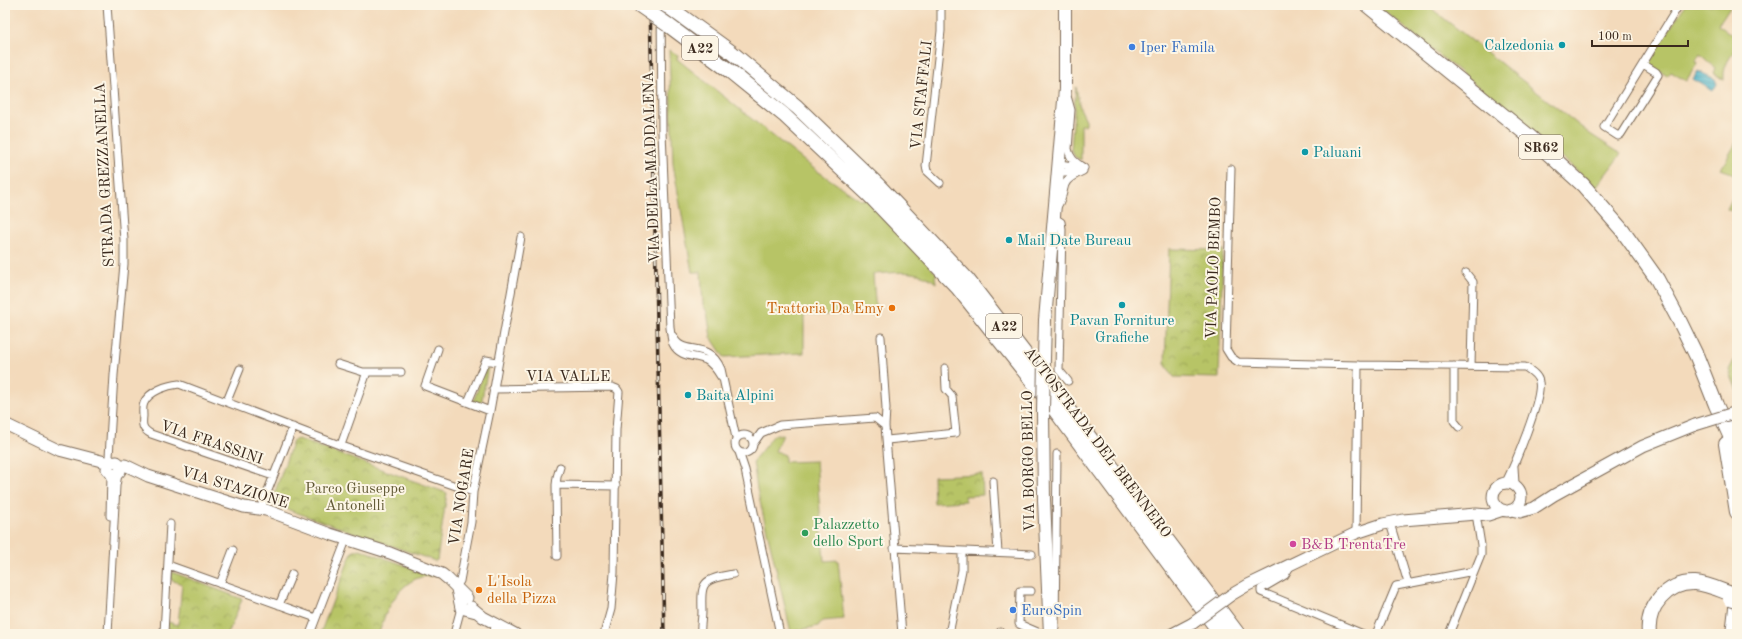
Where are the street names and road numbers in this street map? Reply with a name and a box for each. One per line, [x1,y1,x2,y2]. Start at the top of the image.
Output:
road number: A22 [682,36,718,60]
street label: VIA STAFFALI [909,40,936,151]
street label: VIA DELLA MADDALENA [642,70,663,263]
street label: STRADA GREZZANELLA [93,82,118,268]
road number: SR62 [1519,135,1563,159]
street label: VIA PAOLO BEMBO [1205,197,1224,339]
road number: A22 [986,314,1022,338]
street label: AUTOSTRADA DEL BRENNERO [1020,345,1173,541]
street label: VIA VALLE [526,370,610,385]
street label: VIA BORGO BELLO [1021,390,1038,532]
street label: VIA FRASSINI [158,419,265,468]
street label: VIA NOGARE [447,448,478,547]
street label: VIA STAZIONE [179,465,290,512]

